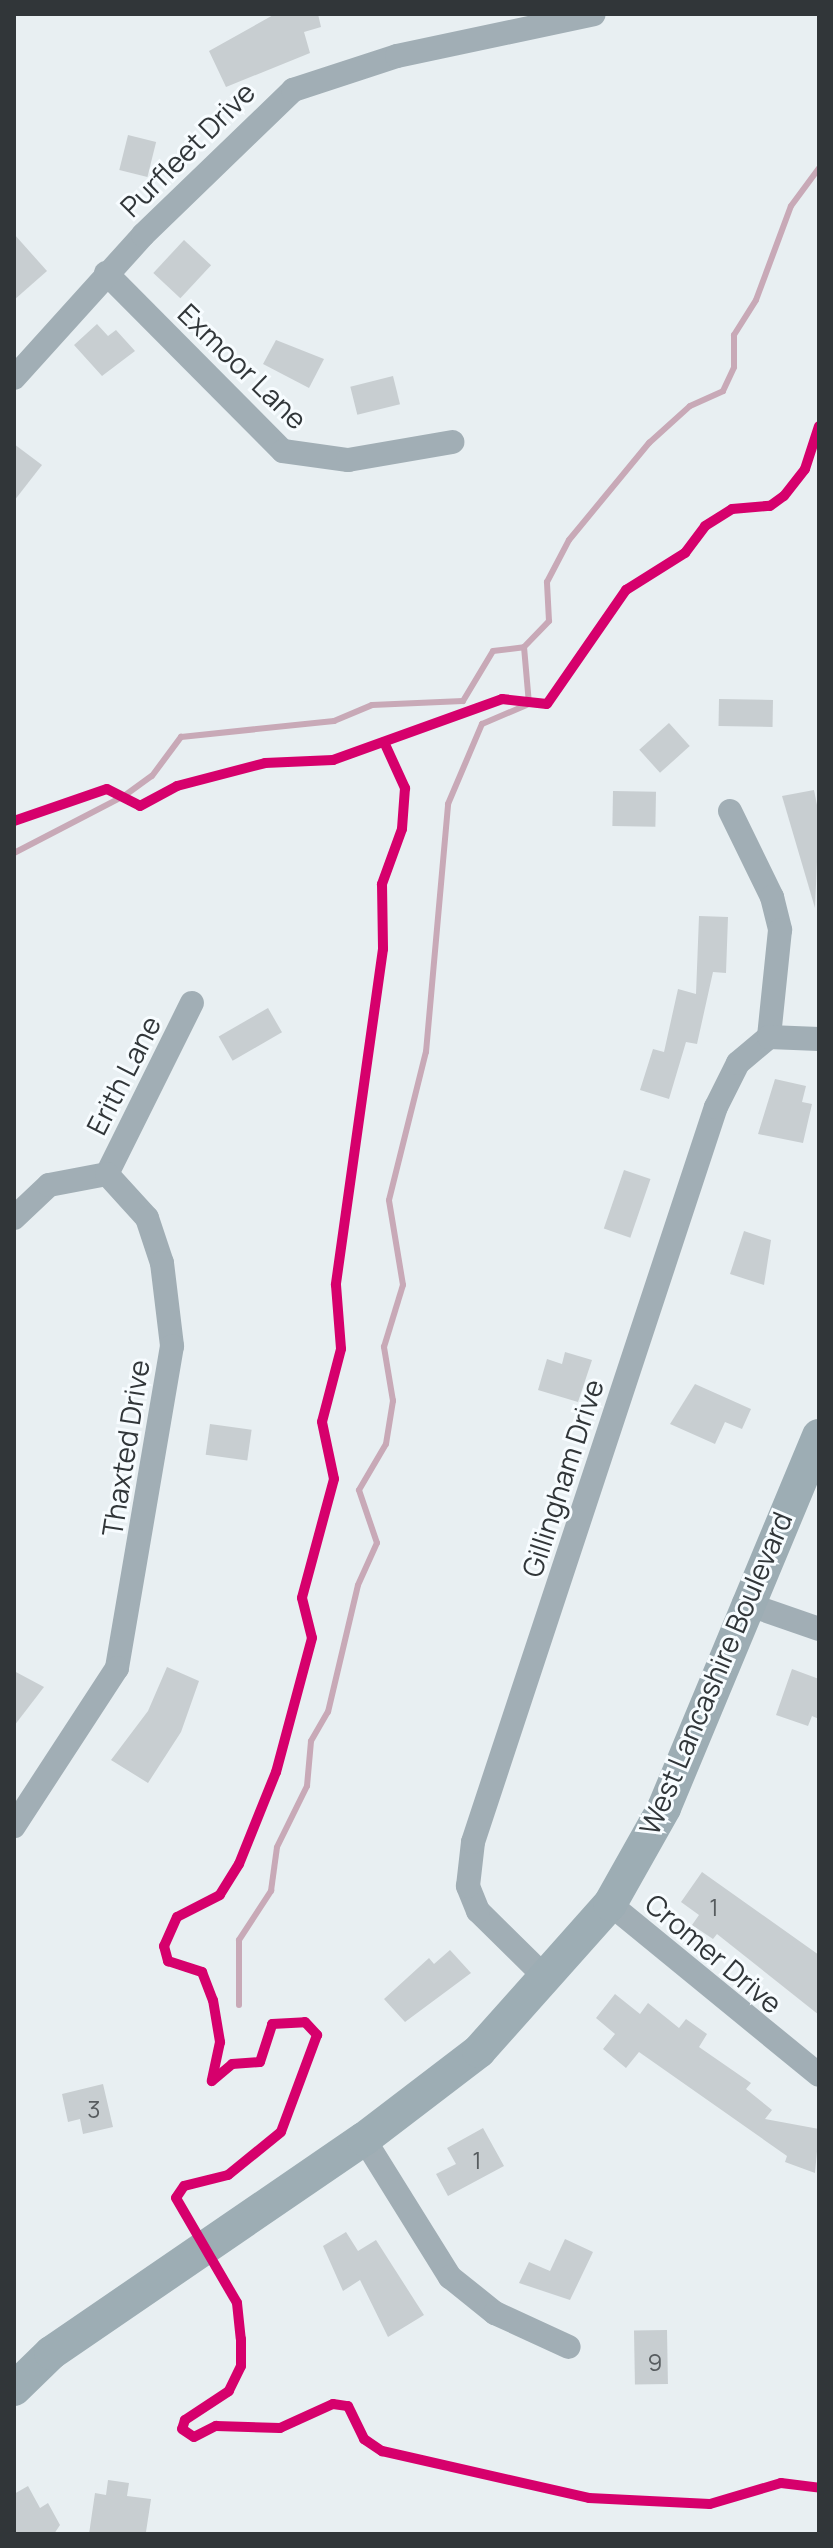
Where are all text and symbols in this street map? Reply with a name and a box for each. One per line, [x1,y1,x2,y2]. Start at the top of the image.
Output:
street label: Purfleet Drive [113,75,261,223]
street label: Exmoor Lane [172,296,314,436]
street label: Erith Lane [79,1010,167,1140]
street label: Thaxted Drive [94,1357,156,1539]
street label: Gillingham Drive [514,1375,610,1581]
street label: West Lancashire Boulevard [632,1507,798,1839]
street label: Cromer Drive [639,1886,789,2020]
house number: 1 [709,1893,719,1921]
house number: 3 [87,2095,101,2123]
house number: 1 [472,2146,482,2174]
house number: 9 [648,2348,662,2376]

